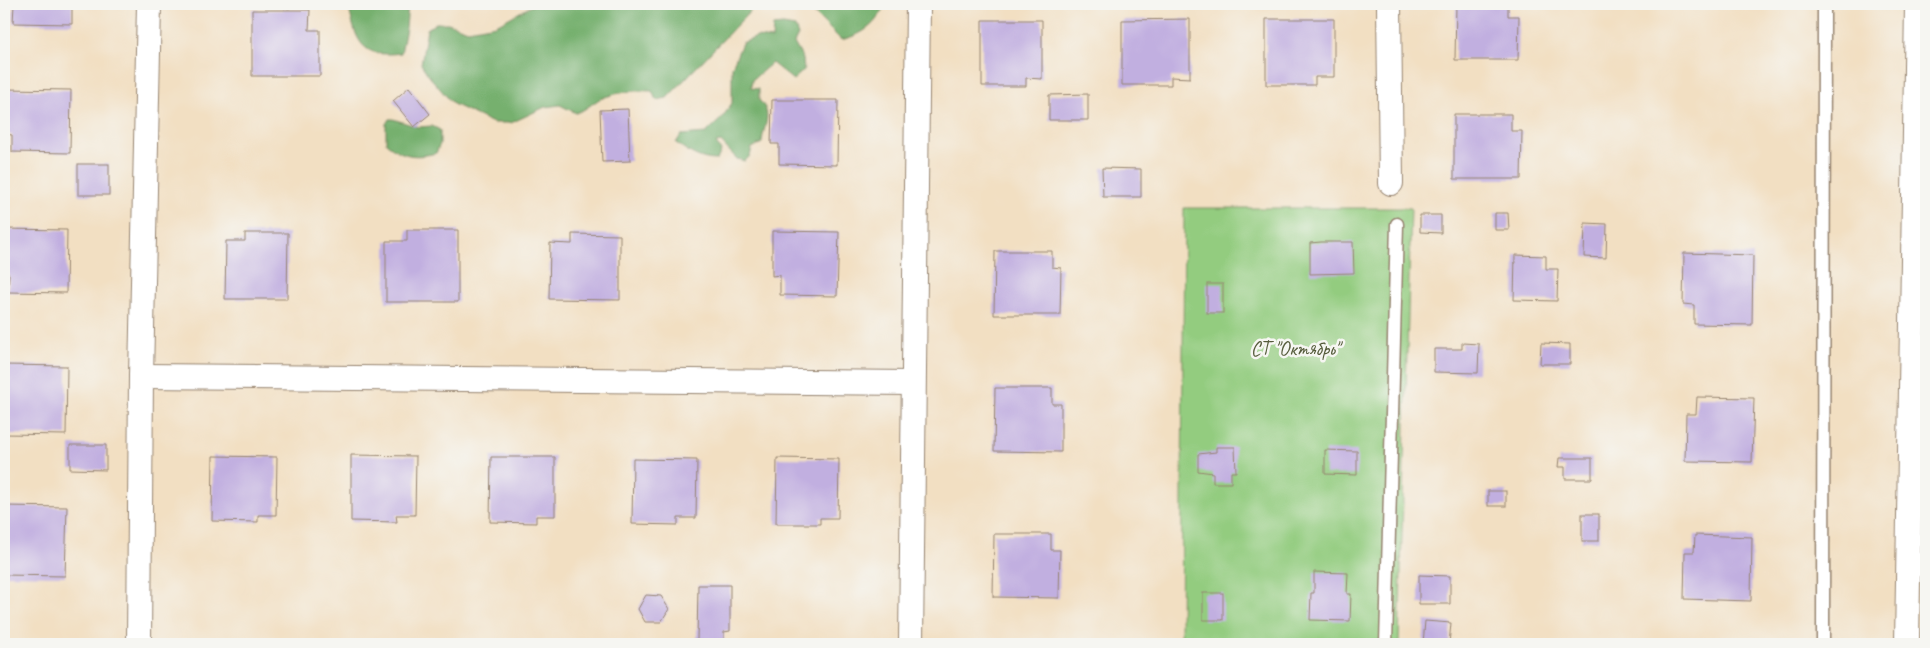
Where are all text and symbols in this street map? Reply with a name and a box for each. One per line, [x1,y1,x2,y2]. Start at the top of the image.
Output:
park label: СТ "Октябрь" [1251,336,1344,361]

